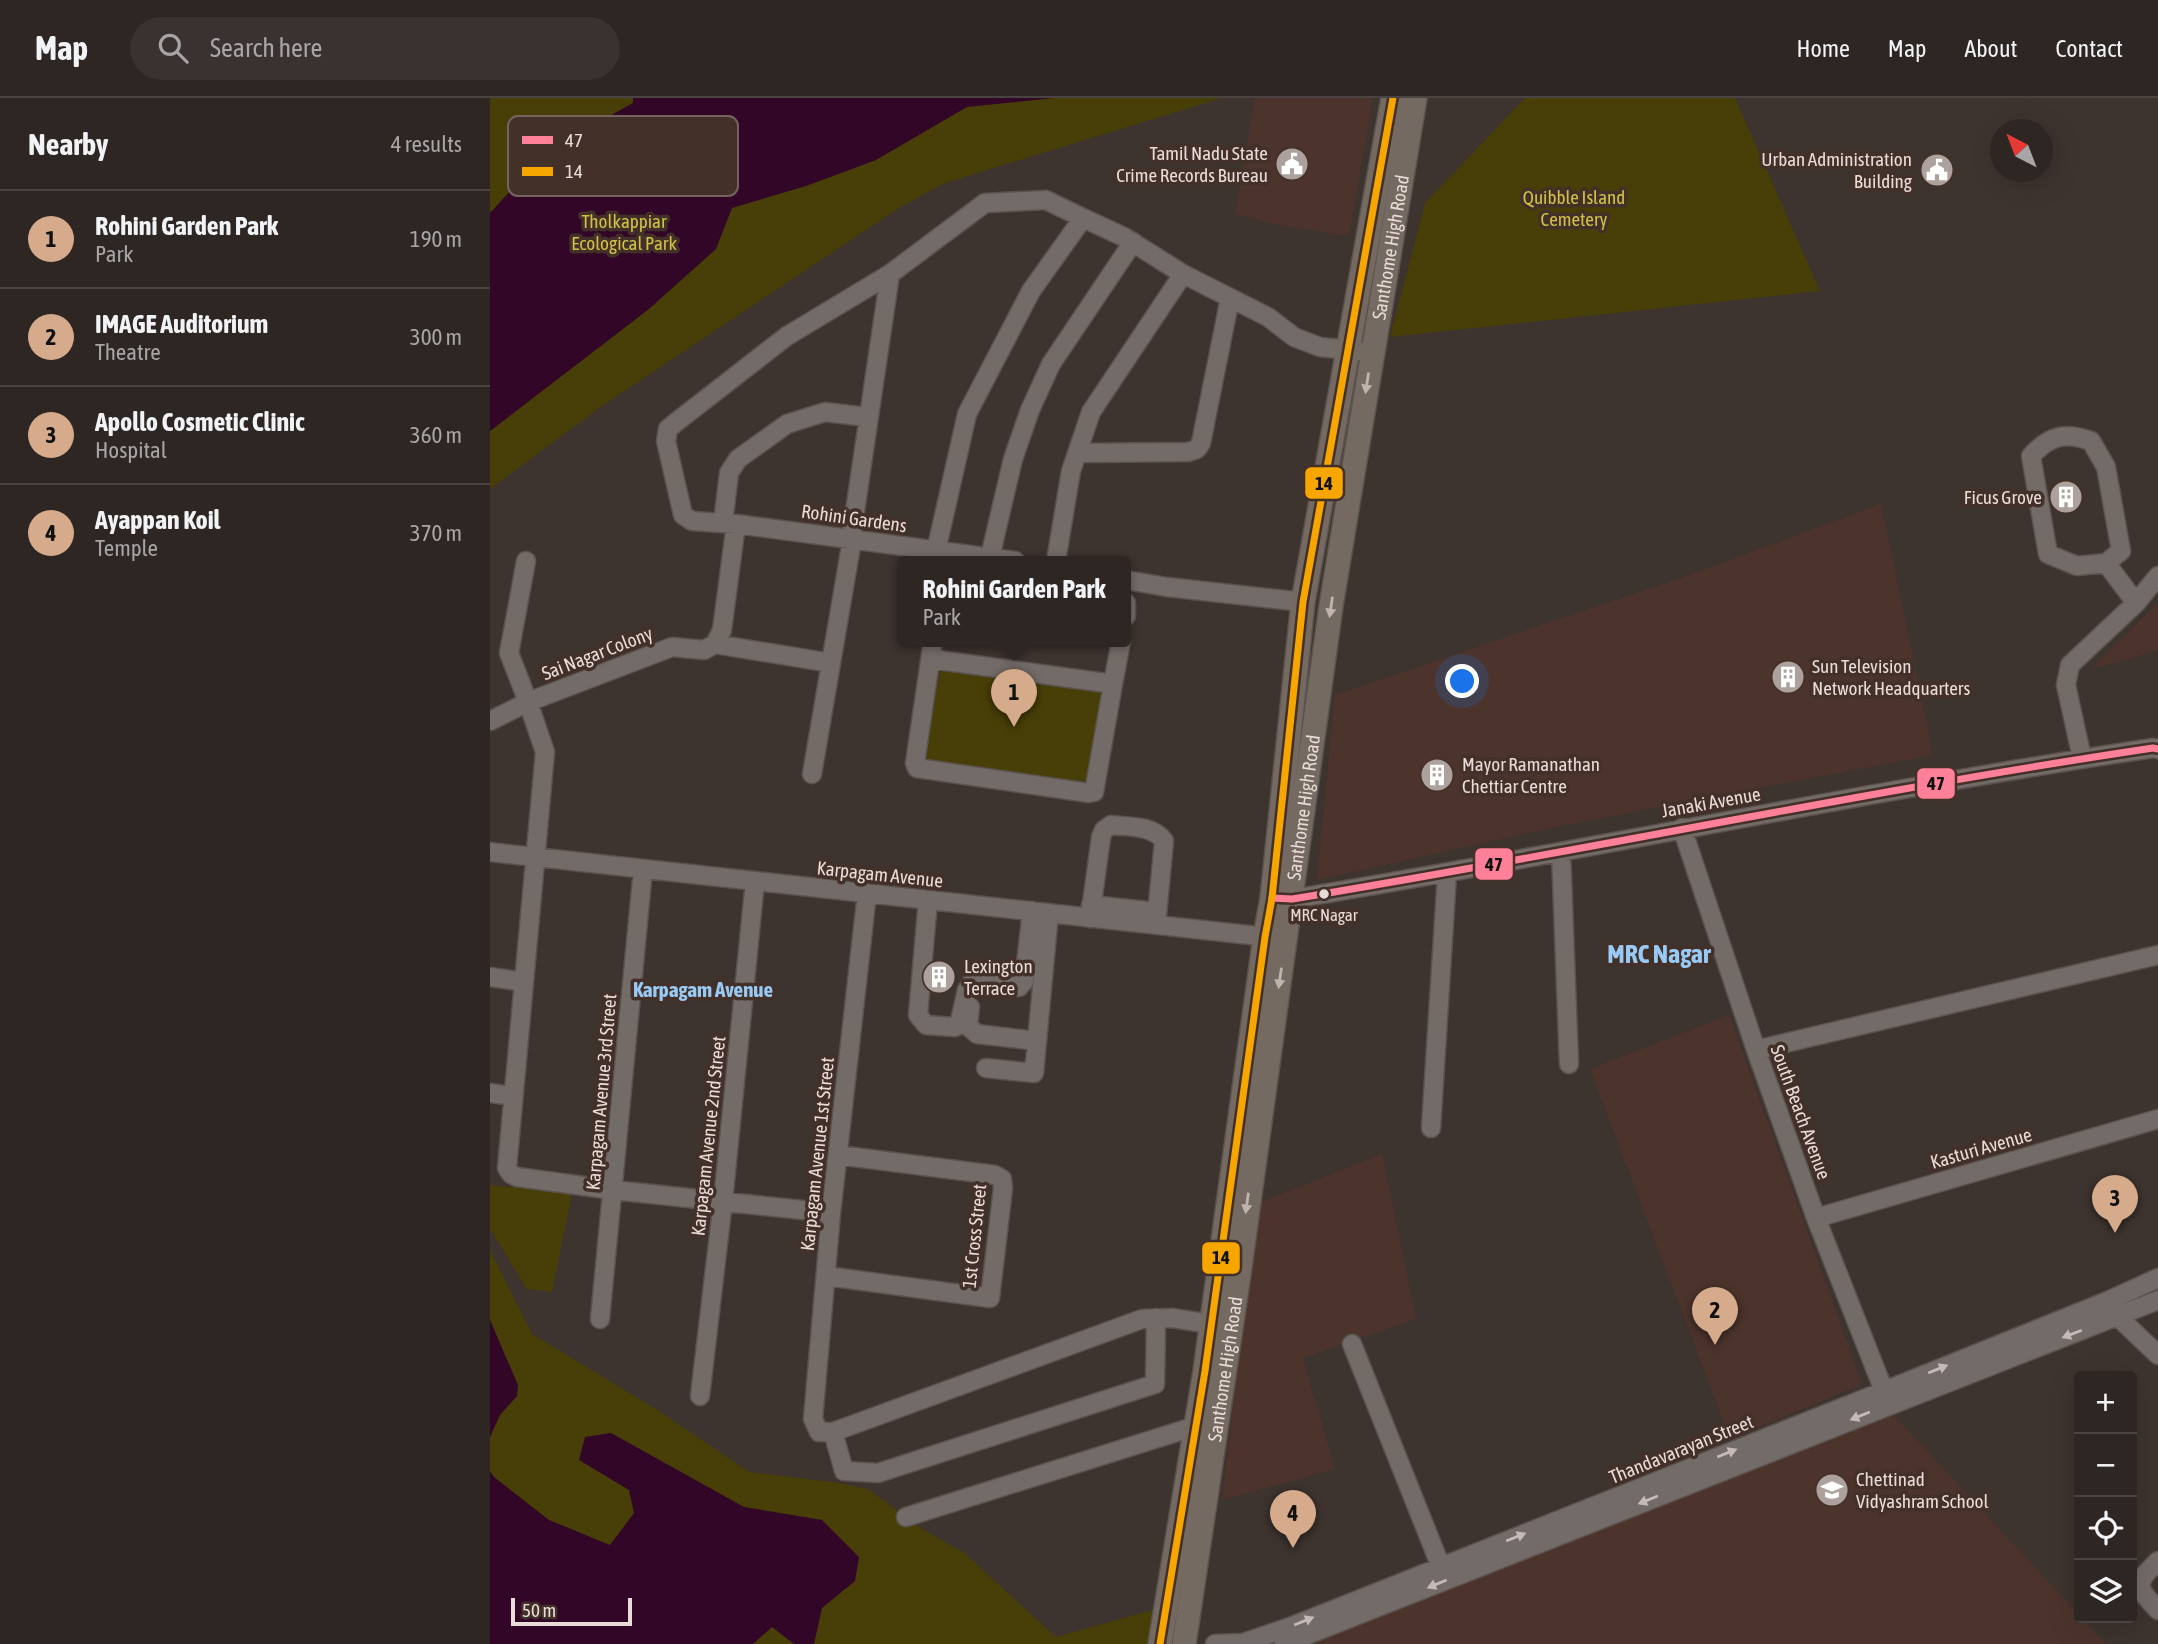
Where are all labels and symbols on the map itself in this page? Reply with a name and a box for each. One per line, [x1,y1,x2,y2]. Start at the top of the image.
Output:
legend [508,116,738,196]
north arrow [1990,119,2053,182]
text: 47 [565,129,583,151]
place label: Tamil Nadu State Crime Records Bureau [1116,142,1268,186]
public building icon: Tamil Nadu State Crime Records Bureau [1273,145,1311,183]
place label: Urban Administration Building [1761,148,1913,192]
public building icon: Urban Administration Building [1918,151,1956,189]
text: 14 [565,160,583,182]
street label: Santhome High Road [1368,173,1413,321]
park label: Quibble Island Cemetery [1523,186,1625,230]
park label: Tholkappiar Ecological Park [571,210,677,254]
one-way arrow [1361,372,1372,394]
line badge: 14 [1304,466,1344,500]
text: 14 [1315,472,1333,494]
building icon: Ficus Grove [2047,478,2085,516]
place label: Ficus Grove [1964,486,2042,508]
street label: Rohini Gardens [800,500,908,536]
one-way arrow [1325,596,1336,618]
street label: Sai Nagar Colony [538,622,656,684]
place label: Sun Television Network Headquarters [1812,655,1970,699]
building icon: Sun Television Network Headquarters [1769,658,1807,696]
your location [1445,664,1479,698]
pin: 1 [991,669,1037,727]
street label: Santhome High Road [1282,733,1324,881]
place label: Mayor Ramanathan Chettiar Centre [1462,753,1600,797]
building icon: Mayor Ramanathan Chettiar Centre [1418,756,1456,794]
line badge: 47 [1916,767,1956,800]
text: 47 [1926,772,1945,794]
street label: Janaki Avenue [1660,782,1762,822]
line badge: 47 [1474,847,1514,881]
text: 47 [1484,853,1503,875]
street label: Karpagam Avenue [816,856,944,892]
marker: MRC Nagar [1317,887,1331,901]
place label: MRC Nagar [1290,905,1359,925]
district label: MRC Nagar [1607,939,1712,969]
place label: Lexington Terrace [964,955,1033,999]
building icon: Lexington Terrace [920,958,958,996]
one-way arrow [1274,967,1285,989]
district label: Karpagam Avenue [633,977,773,1001]
street label: Karpagam Avenue 3rd Street [581,993,621,1191]
street label: Karpagam Avenue 2nd Street [687,1035,729,1237]
street label: South Beach Avenue [1767,1042,1835,1182]
street label: Karpagam Avenue 1st Street [796,1056,838,1252]
street label: Kasturi Avenue [1928,1123,2034,1173]
pin: 3 [2092,1175,2138,1233]
street label: 1st Cross Street [958,1183,990,1289]
one-way arrow [1241,1193,1252,1215]
line badge: 14 [1201,1241,1241,1275]
text: 14 [1212,1246,1230,1268]
pin: 2 [1692,1287,1738,1345]
street label: Santhome High Road [1203,1295,1247,1443]
one-way arrow [2061,1328,2082,1339]
one-way arrow [1928,1364,1949,1375]
street label: Thandavarayan Street [1606,1410,1756,1488]
one-way arrow [1849,1411,1870,1422]
one-way arrow [1717,1448,1738,1459]
place label: Chettinad Vidyashram School [1856,1468,1989,1512]
school or university icon: Chettinad Vidyashram School [1813,1471,1851,1509]
pin: 4 [1270,1490,1316,1548]
one-way arrow [1638,1494,1659,1505]
one-way arrow [1505,1532,1526,1543]
one-way arrow [1426,1578,1447,1589]
scale bar [511,1595,632,1627]
one-way arrow [1294,1615,1314,1627]

